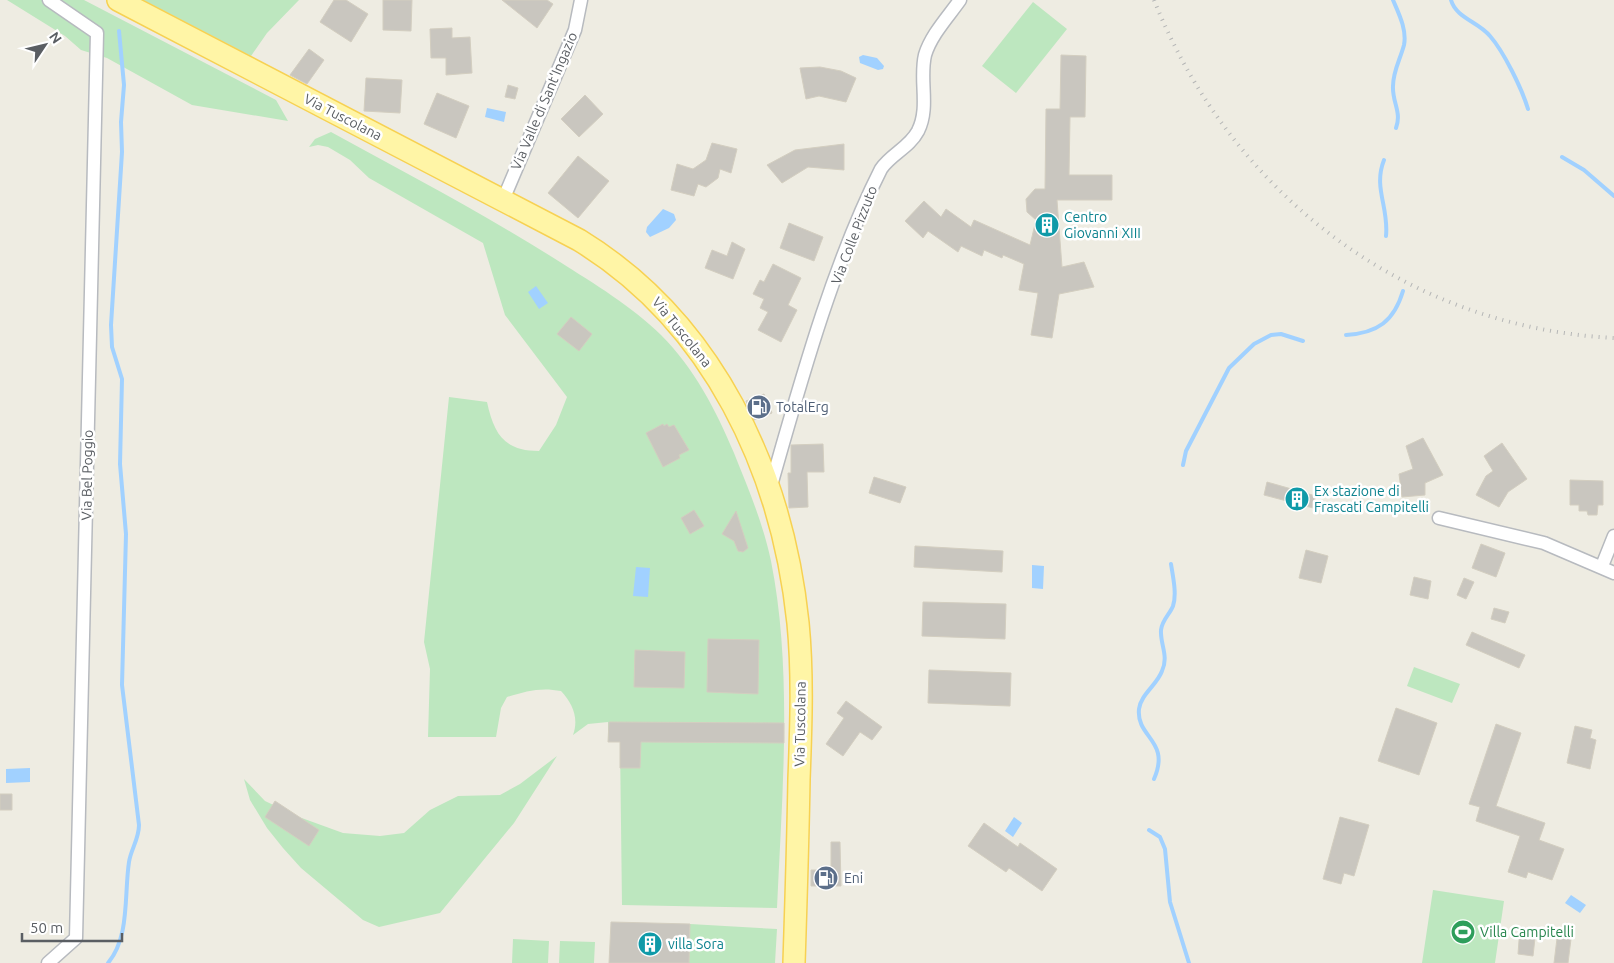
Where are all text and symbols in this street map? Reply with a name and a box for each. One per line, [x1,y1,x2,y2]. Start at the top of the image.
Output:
north arrow [20,20,70,70]
text: N [46,29,65,46]
street label: Via Valle di Sant'Ingazio [508,30,580,172]
street label: Via Tuscolana [301,90,385,144]
street label: Via Colle Pizzuto [828,183,880,287]
place label: Centro Giovanni XIII [1064,209,1141,241]
building icon: Centro Giovanni XIII [1034,212,1060,238]
street label: Via Tuscolana [649,294,715,370]
fuel station icon: TotalErg [746,394,772,420]
place label: TotalErg [776,399,829,415]
street label: Via Bel Poggio [78,430,96,520]
place label: Ex stazione di Frascati Campitelli [1314,483,1429,515]
building icon: Ex stazione di Frascati Campitelli [1284,486,1310,512]
street label: Via Tuscolana [791,681,809,767]
fuel station icon: Eni [813,865,839,891]
place label: Eni [844,870,863,886]
scale bar [22,910,122,942]
text: 50 m [30,919,63,936]
sports icon: Villa Campitelli [1450,919,1476,945]
place label: Villa Campitelli [1480,924,1574,940]
building icon: villa Sora [637,931,663,957]
place label: villa Sora [668,936,724,952]

